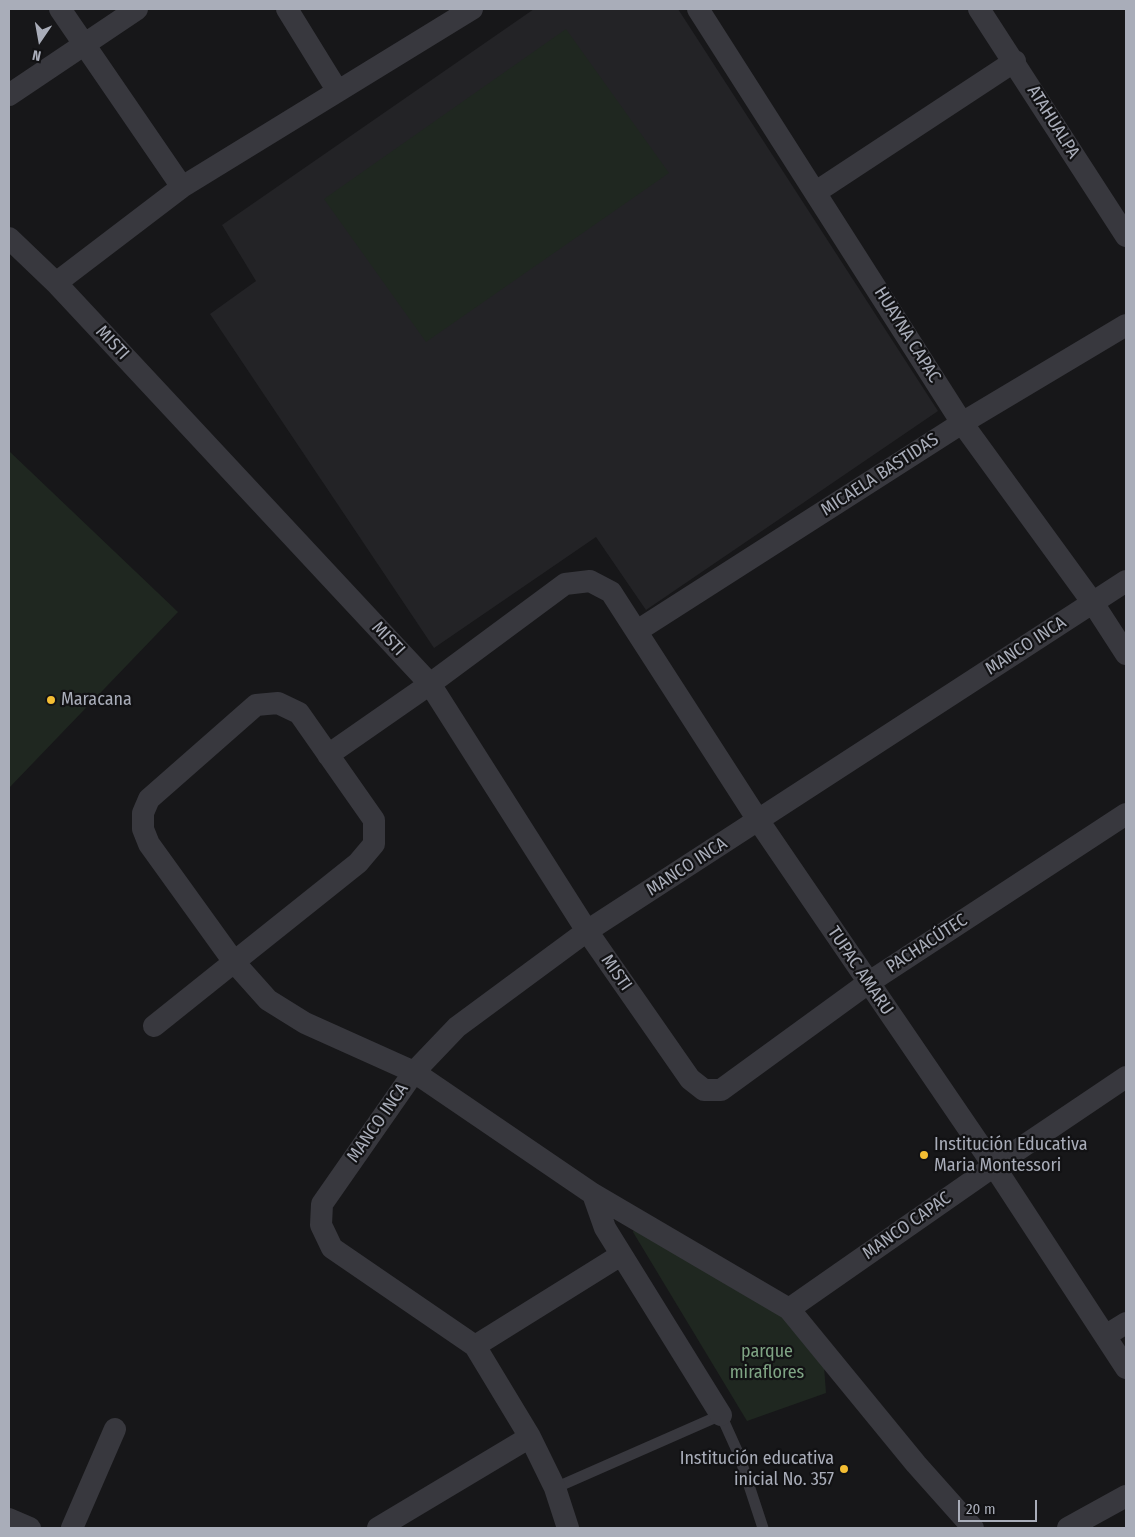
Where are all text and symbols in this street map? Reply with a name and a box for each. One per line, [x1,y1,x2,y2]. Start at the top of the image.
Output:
north arrow [15,15,65,65]
text: N [31,46,43,64]
street label: ATAHUALPA [1022,81,1084,163]
street label: HUAYNA CAPAC [869,283,945,387]
street label: MISTI [91,321,133,365]
street label: MICAELA BASTIDAS [817,429,943,521]
street label: MANCO INCA [982,612,1070,680]
street label: MISTI [367,617,409,661]
place label: Maracana [61,689,132,711]
marker: Maracana [45,694,57,706]
street label: MANCO INCA [643,833,731,901]
street label: PACHACÚTEC [882,910,972,978]
street label: TUPAC AMARU [823,923,897,1019]
street label: MISTI [596,951,636,995]
street label: MANCO INCA [343,1079,413,1167]
place label: Institución Educativa Maria Montessori [934,1134,1088,1176]
marker: Institución Educativa Maria Montessori [918,1149,930,1161]
street label: MANCO CAPAC [859,1188,955,1264]
park label: parque miraflores [730,1341,804,1384]
place label: Institución educativa inicial No. 357 [680,1448,834,1490]
marker: Institución educativa inicial No. 357 [838,1463,850,1475]
scale bar [960,1490,1039,1522]
text: 20 m [966,1500,996,1518]

